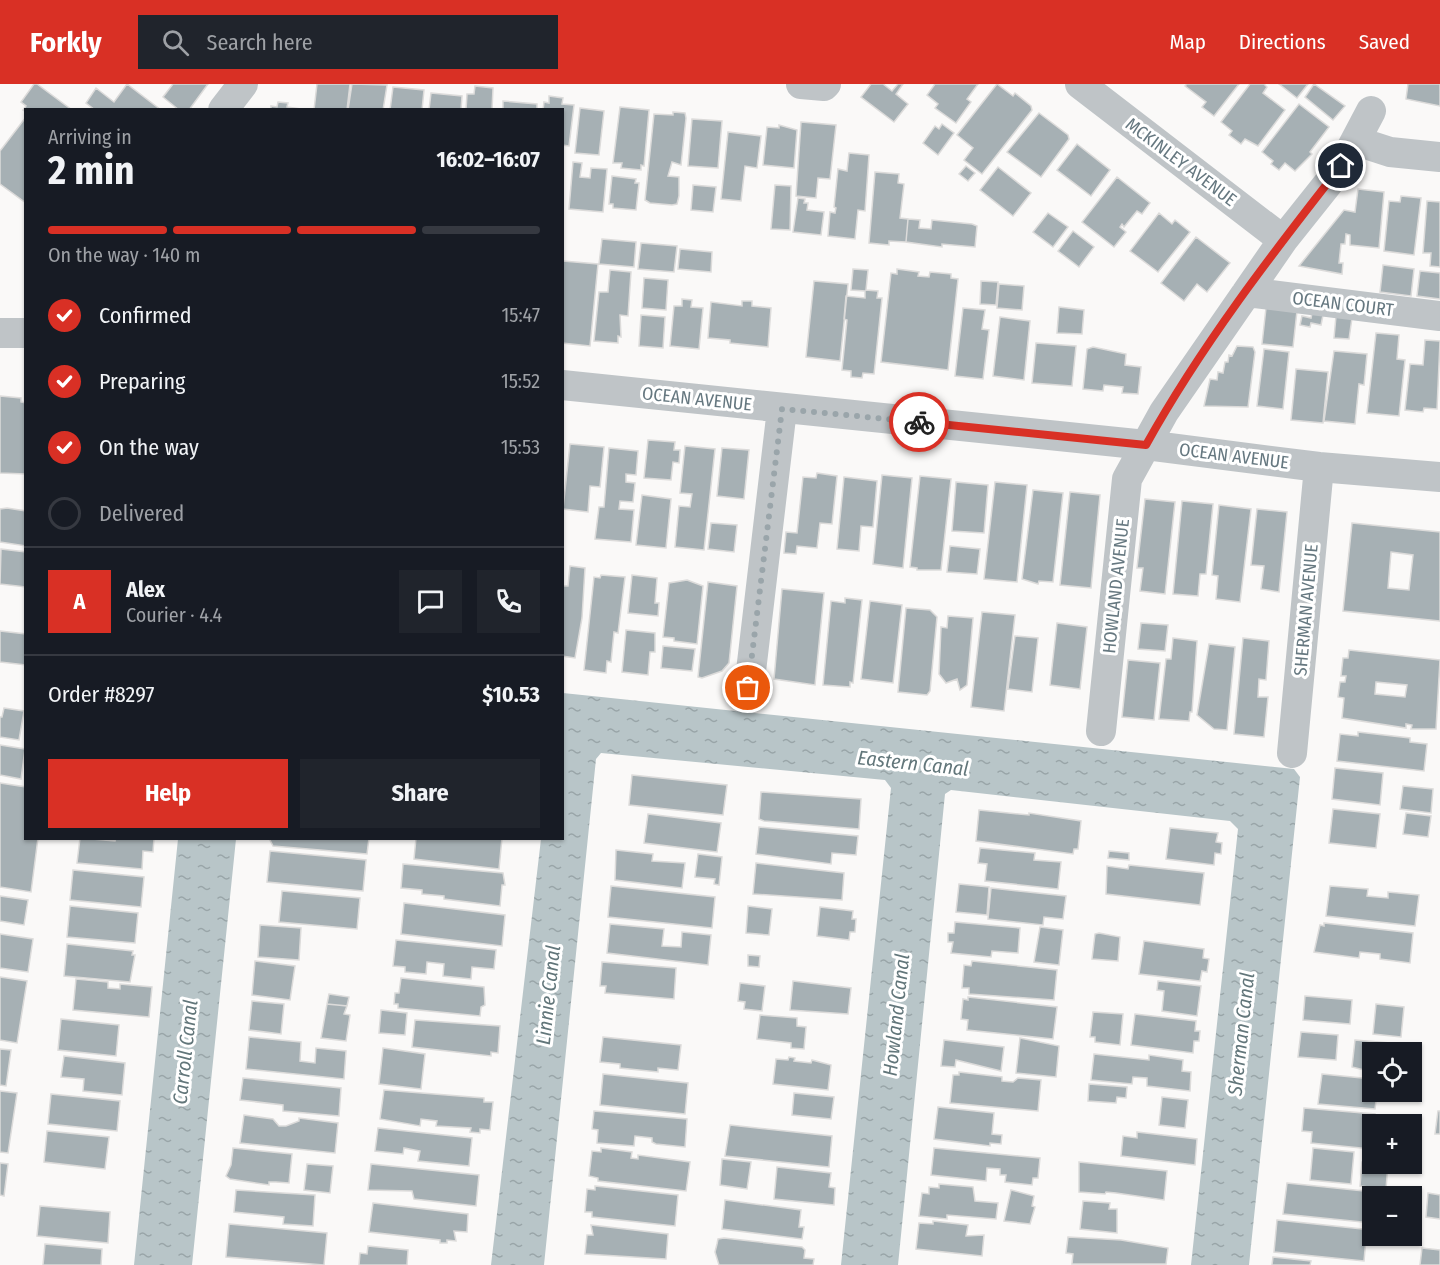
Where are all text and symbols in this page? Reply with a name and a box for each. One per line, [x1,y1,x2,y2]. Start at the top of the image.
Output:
search box [138,15,558,69]
text: Forkly [30,26,102,59]
icon: search [159,26,192,59]
text: Search here [207,29,313,56]
text: Map [1169,29,1206,55]
text: Directions [1239,29,1326,55]
text: Saved [1359,29,1410,55]
street label: MCKINLEY AVENUE [1121,113,1241,211]
text: Arriving in [48,125,132,149]
pin [1315,140,1366,191]
text: 16:02–16:07 [436,146,540,173]
text: 2 min [48,148,134,194]
icon: home [1324,149,1357,182]
text: On the way · 140 m [48,243,200,267]
street label: OCEAN COURT [1291,287,1396,321]
icon: check [48,299,81,332]
text: Confirmed [99,302,192,329]
text: 15:47 [501,303,540,327]
icon: check [48,365,81,398]
text: Preparing [99,368,185,395]
text: 15:52 [501,369,540,393]
street label: OCEAN AVENUE [641,382,753,416]
courier [889,392,949,452]
icon: bike [903,406,936,439]
icon: check [48,431,81,464]
text: On the way [99,434,199,461]
text: 15:53 [501,435,540,459]
street label: OCEAN AVENUE [1178,438,1290,474]
text: Delivered [99,500,184,527]
street label: HOWLAND AVENUE [1098,517,1134,655]
street label: SHERMAN AVENUE [1289,543,1323,677]
button: chat [399,570,462,633]
button: phone [477,570,540,633]
text: Alex [126,576,165,603]
text: A [74,588,85,615]
text: Courier · 4.4 [126,603,222,627]
pin [722,662,773,713]
icon: bag [731,671,764,704]
text: Order #8297 [48,681,154,708]
text: $10.53 [482,681,540,708]
water label: Eastern Canal [856,745,970,781]
button: Help [48,759,288,828]
button: Share [300,759,540,828]
water label: Linnie Canal [531,944,565,1046]
water label: Howland Canal [878,953,914,1077]
water label: Sherman Canal [1223,971,1259,1098]
water label: Carroll Canal [168,998,202,1106]
map controls [1362,1042,1422,1246]
button: locate [1362,1042,1422,1102]
button: + [1362,1114,1422,1174]
button: − [1362,1186,1422,1246]

